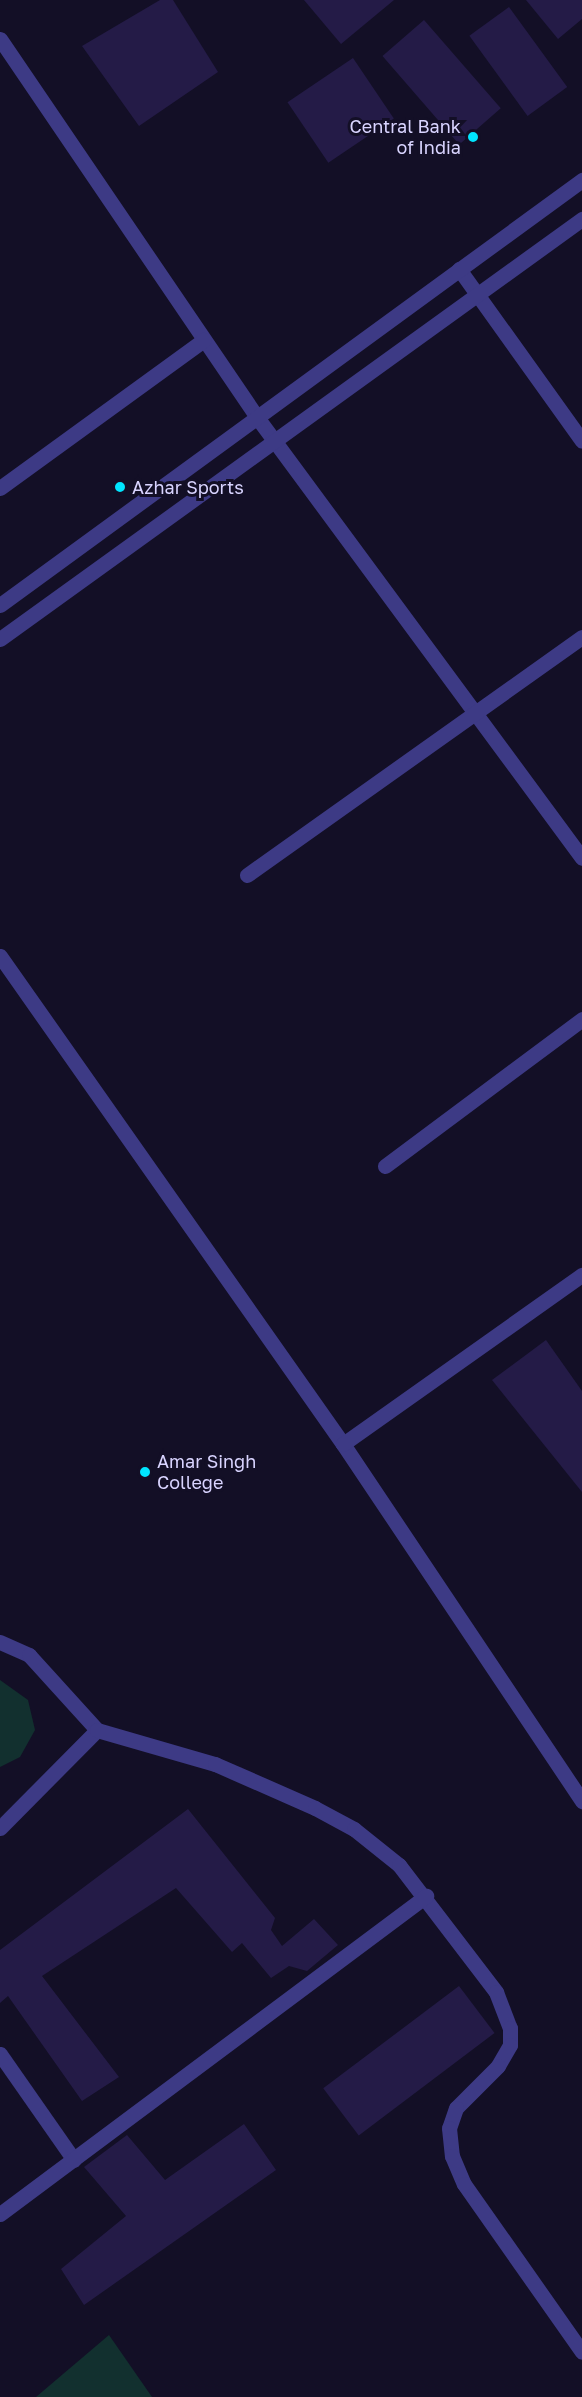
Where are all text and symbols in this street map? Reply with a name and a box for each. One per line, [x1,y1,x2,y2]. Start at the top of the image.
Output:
place label: Central Bank of India [349,116,461,158]
marker: Central Bank of India [466,130,480,144]
place label: Azhar Sports [132,476,244,498]
marker: Azhar Sports [113,480,127,494]
place label: Amar Singh College [157,1451,256,1494]
marker: Amar Singh College [138,1465,152,1479]

